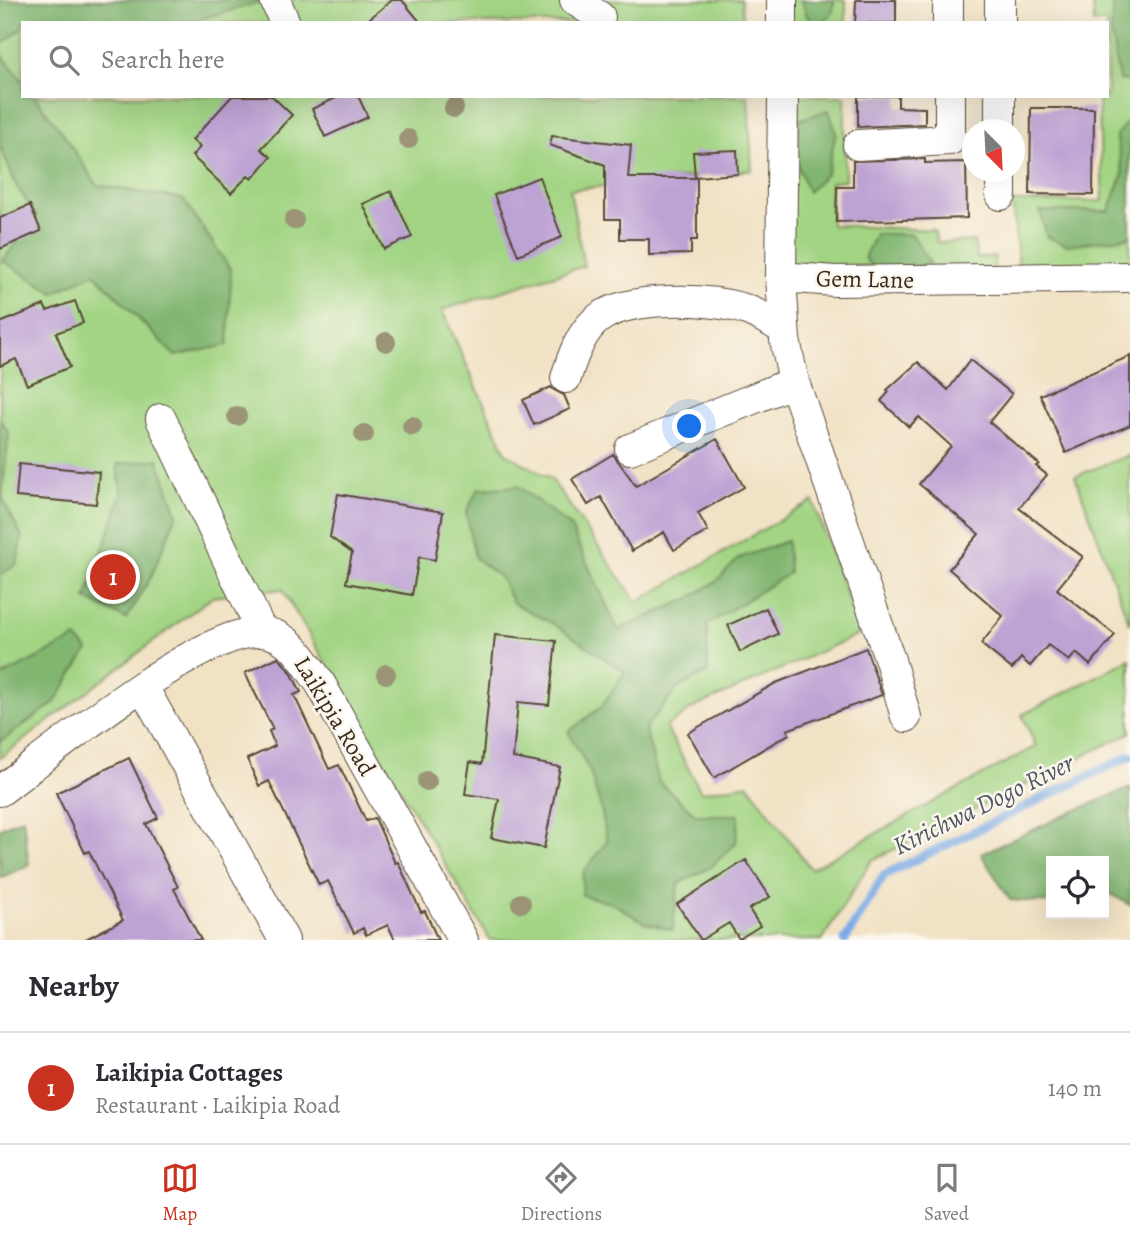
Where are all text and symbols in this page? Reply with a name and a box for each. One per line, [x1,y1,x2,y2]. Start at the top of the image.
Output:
search box [21,21,1109,98]
icon: search [45,41,83,79]
text: Search here [101,42,225,77]
north arrow [962,119,1025,182]
street label: Gem Lane [816,262,914,296]
your location [672,409,706,443]
pin: 1 [90,551,136,603]
street label: Laikipia Road [287,650,383,782]
water label: Kirichwa Dogo River [887,745,1081,863]
map controls [1046,856,1109,919]
button: locate [1046,856,1109,919]
text: Nearby [28,966,119,1006]
text: Laikipia Cottages [95,1055,283,1090]
text: 1 [47,1073,55,1104]
text: 140 m [1048,1073,1102,1104]
text: Restaurant · Laikipia Road [95,1090,340,1121]
tab: Map [161,1159,199,1227]
tab: Directions [521,1159,602,1227]
tab: Saved [924,1159,969,1227]

